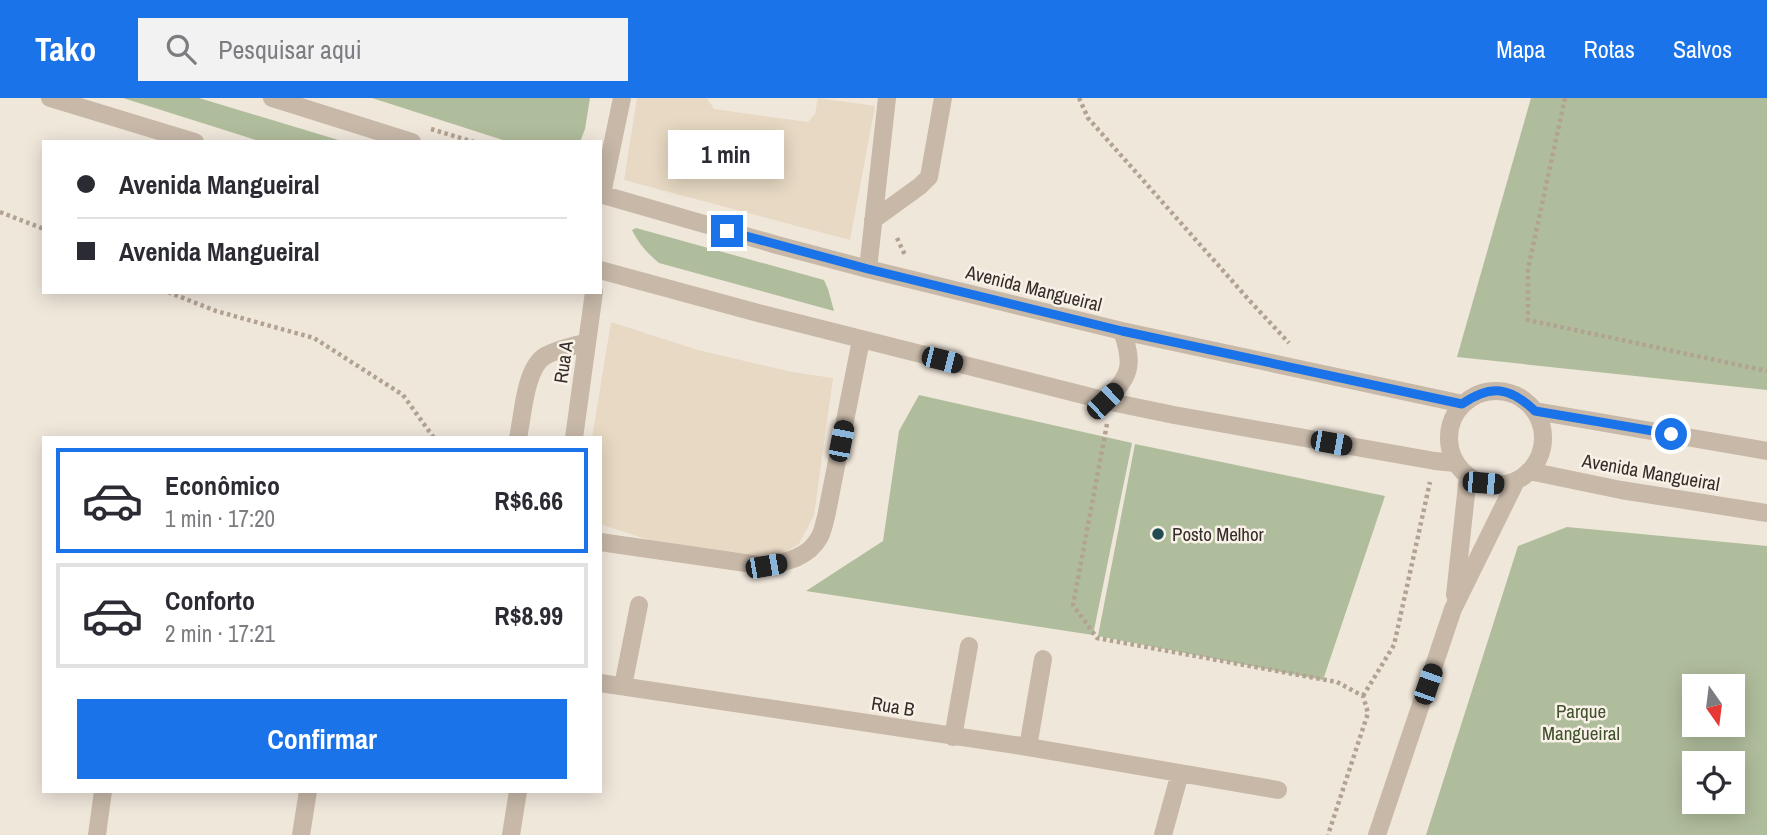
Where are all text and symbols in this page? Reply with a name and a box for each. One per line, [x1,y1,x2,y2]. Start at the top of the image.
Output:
search box [138,18,628,81]
text: Tako [35,27,96,71]
icon: search [162,30,200,68]
text: Pesquisar aqui [218,32,362,67]
text: Mapa [1496,33,1546,65]
text: Rotas [1584,33,1635,65]
text: Salvos [1673,33,1732,65]
callout: 1 min [669,130,785,178]
text: 1 min [701,139,751,170]
text: Avenida Mangueiral [119,167,320,202]
route end [711,215,743,247]
text: Avenida Mangueiral [119,234,320,269]
street label: Avenida Mangueiral [962,258,1105,317]
street label: Rua A [547,339,579,385]
car [920,345,965,375]
car [1083,379,1128,423]
car [827,418,856,464]
route start [1655,418,1687,450]
car [1309,429,1354,457]
street label: Avenida Mangueiral [1579,447,1722,497]
text: Econômico [165,468,280,503]
icon: car [81,469,144,532]
car [1462,471,1505,495]
text: R$6.66 [494,483,563,518]
text: 1 min · 17:20 [165,503,275,534]
place label: Posto Melhor [1172,521,1265,547]
marker: Posto Melhor [1150,526,1166,542]
car [744,552,789,580]
text: Conforto [165,583,255,618]
icon: car [81,584,144,647]
text: R$8.99 [494,598,563,633]
text: 2 min · 17:21 [165,618,275,649]
car [1412,661,1445,707]
north arrow [1682,674,1745,737]
map controls [1682,674,1745,814]
street label: Rua B [870,690,916,722]
park label: Parque Mangueiral [1542,698,1620,746]
button: Confirmar [77,699,567,779]
button: locate [1682,751,1745,814]

